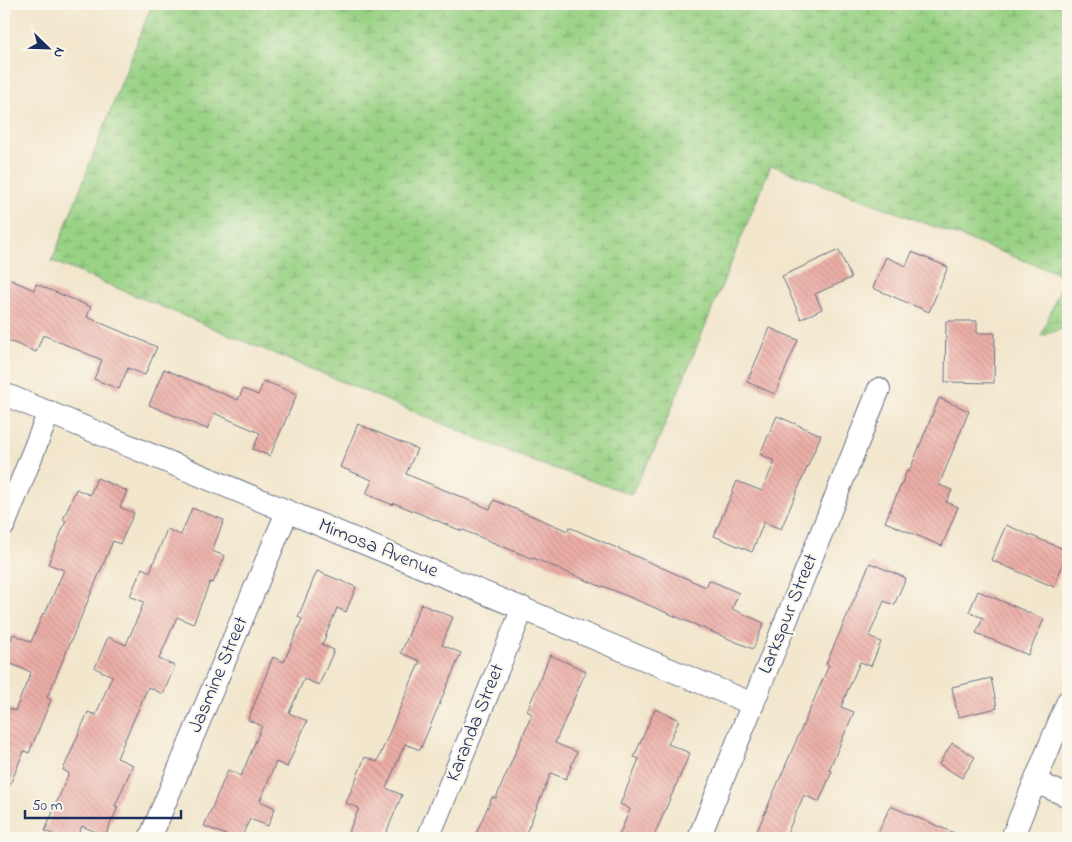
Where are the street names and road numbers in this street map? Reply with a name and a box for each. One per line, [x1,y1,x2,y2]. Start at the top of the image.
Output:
street label: Mimosa Avenue [313,512,443,586]
street label: Larkspur Street [752,549,826,678]
street label: Jasmine Street [181,612,257,738]
street label: Karanda Street [439,659,513,786]

